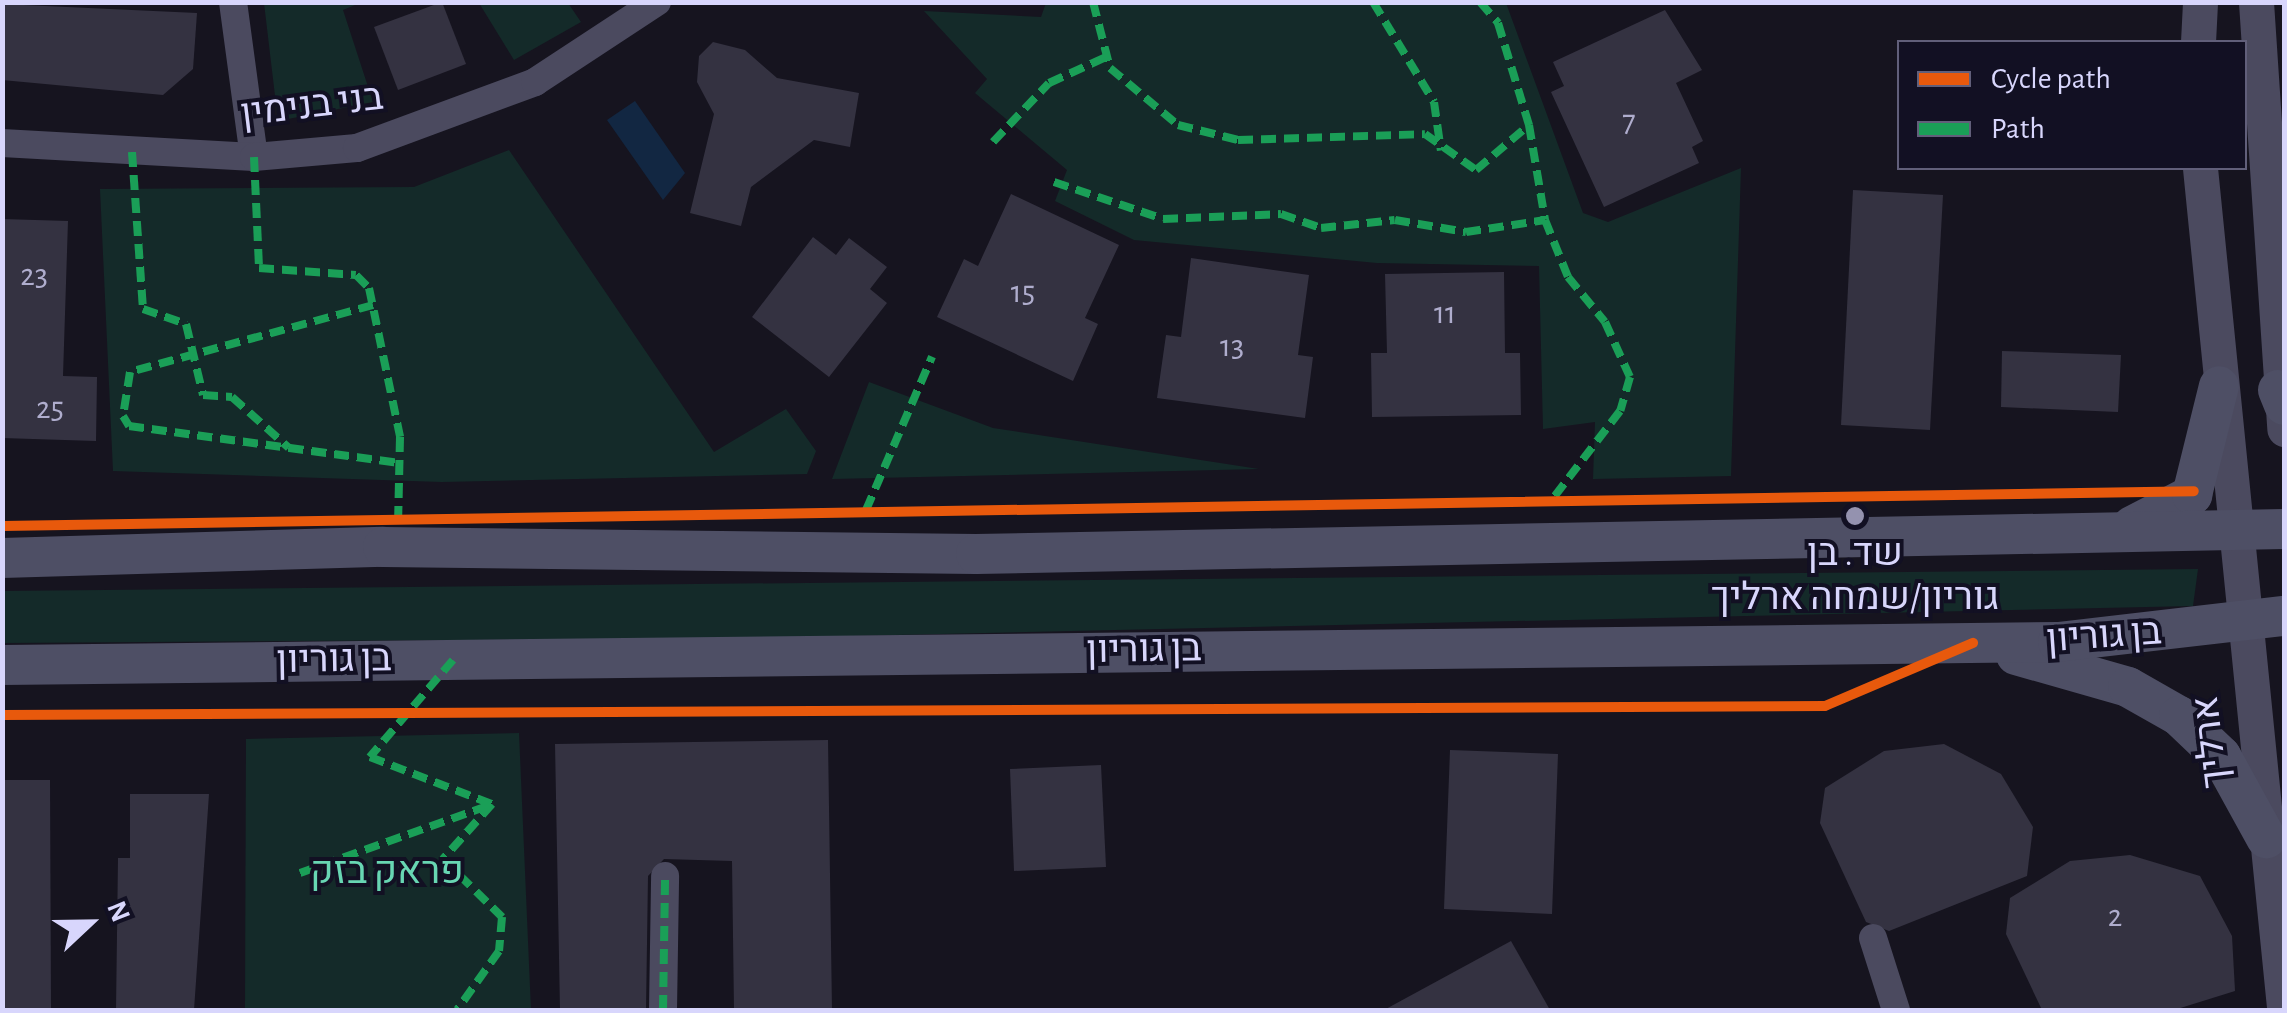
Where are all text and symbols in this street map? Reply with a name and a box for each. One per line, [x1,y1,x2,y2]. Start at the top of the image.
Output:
legend [1897,40,2247,170]
text: Cycle path [1991,64,2111,94]
street label: בני בנימין [238,76,386,138]
house number: 7 [1622,102,1636,140]
text: Path [1991,114,2045,144]
house number: 23 [20,256,48,294]
house number: 15 [1011,273,1035,311]
house number: 11 [1434,294,1456,332]
house number: 13 [1220,327,1244,365]
house number: 25 [36,389,64,427]
marker: שד. בן גוריון/שמחה ארליך [1844,505,1866,527]
place label: שד. בן גוריון/שמחה ארליך [1711,532,1999,622]
street label: בן גוריון [2045,610,2163,664]
street label: בן גוריון [1086,627,1202,675]
street label: בן גוריון [276,637,392,685]
street label: ארליך [2184,693,2240,791]
park label: פראק בזק [310,850,464,896]
north arrow [40,873,140,973]
text: N [101,897,134,926]
house number: 2 [2108,897,2122,935]

